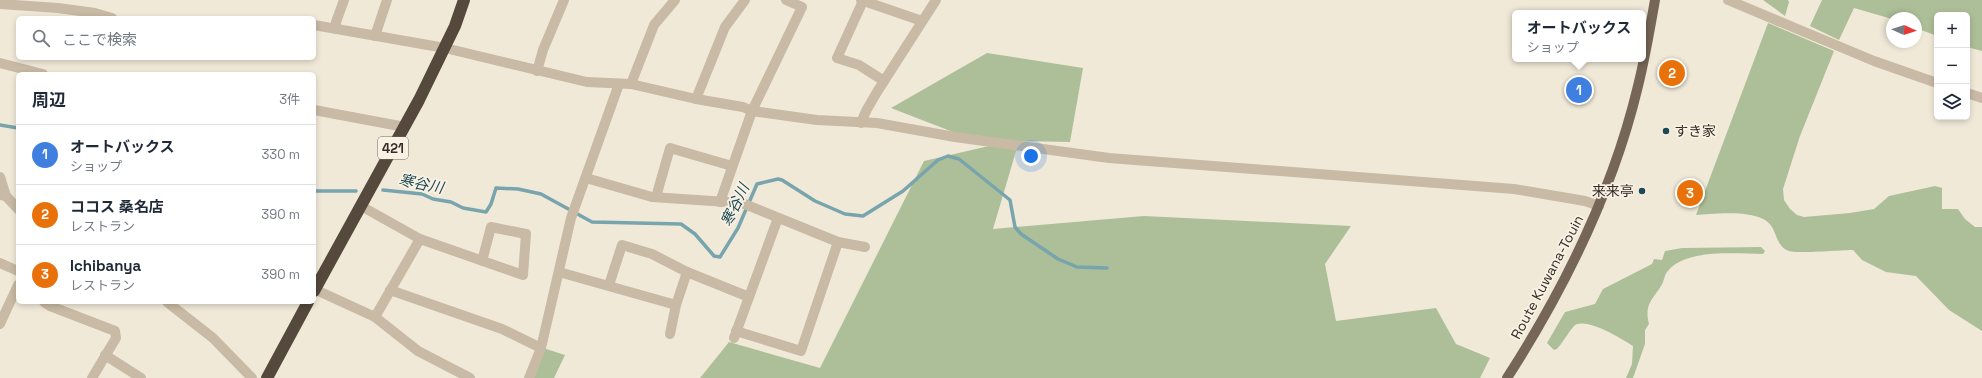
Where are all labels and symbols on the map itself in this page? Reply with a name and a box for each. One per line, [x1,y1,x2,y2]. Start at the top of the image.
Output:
north arrow [1886,12,1922,48]
pin: 2 [1659,58,1685,88]
pin: 1 [1566,75,1592,105]
place label: すき家 [1674,122,1716,140]
marker: すき家 [1661,126,1671,136]
road number: 421 [378,137,408,159]
your location [1021,146,1041,166]
water label: 寒谷川 [397,170,447,198]
pin: 3 [1677,178,1703,208]
water label: 寒谷川 [716,179,754,229]
place label: 来来亭 [1592,182,1634,200]
marker: 来来亭 [1637,186,1647,196]
street label: Route Kuwana-Touin [1507,212,1587,342]

